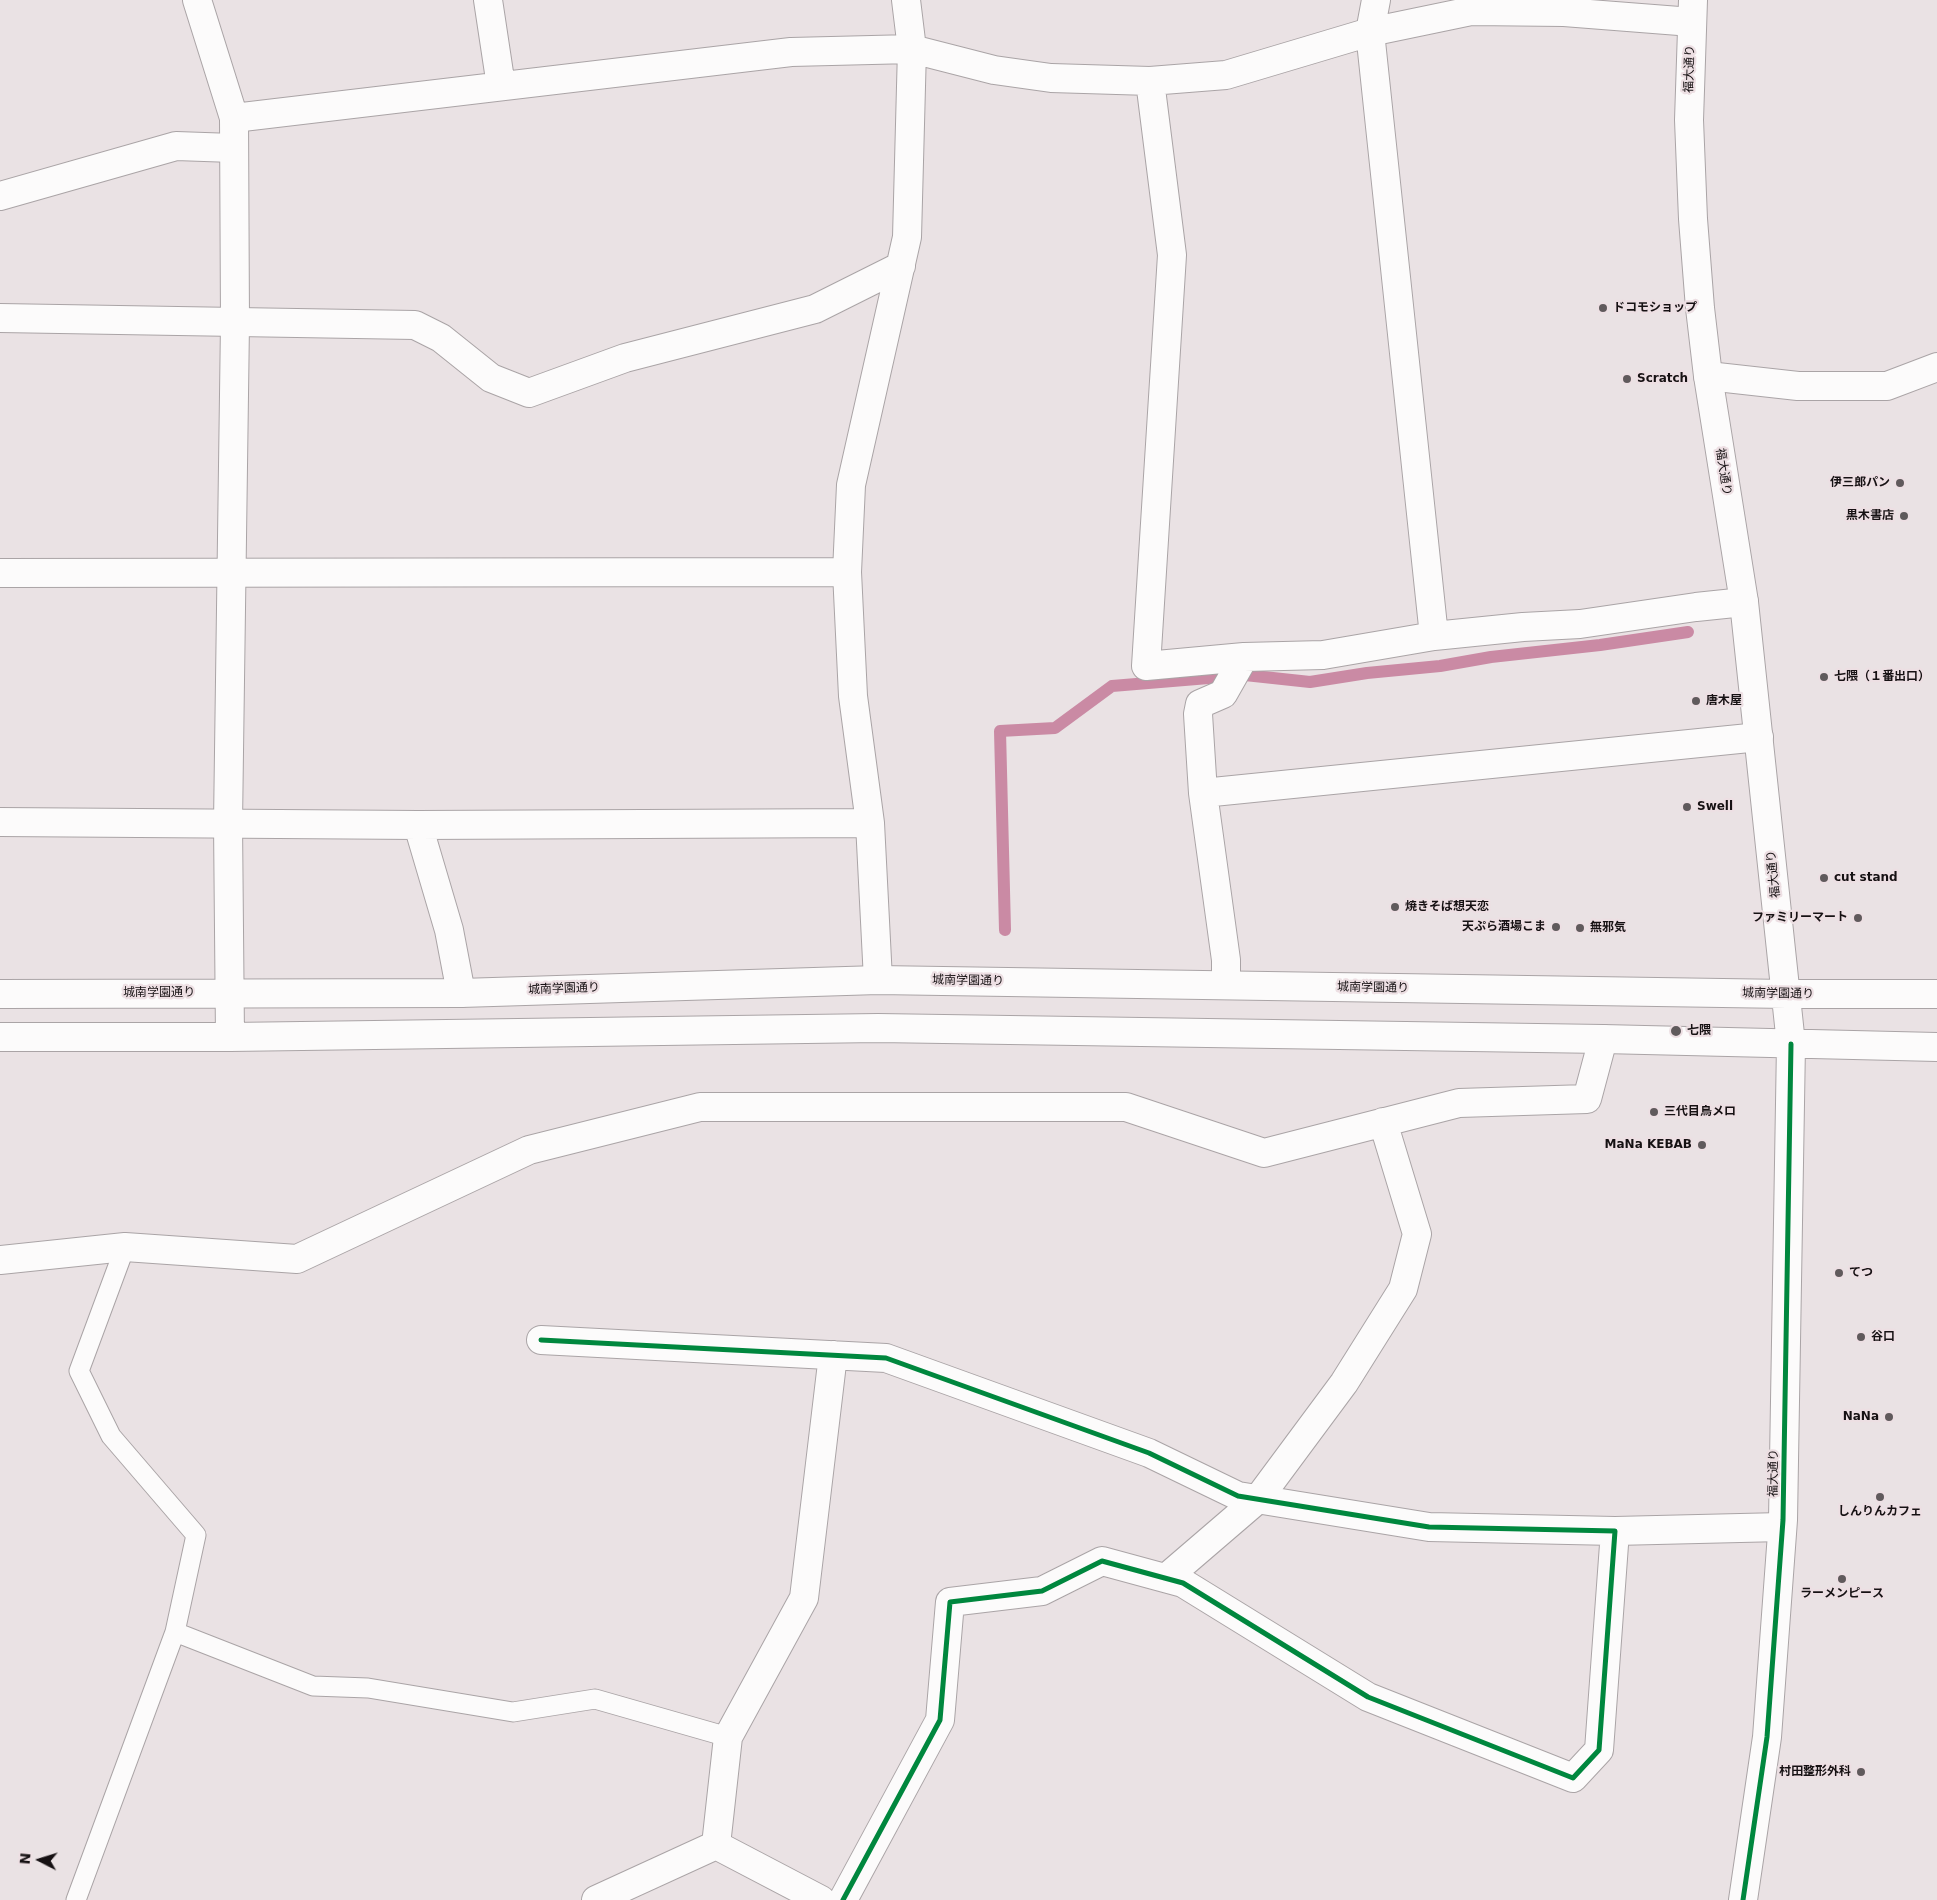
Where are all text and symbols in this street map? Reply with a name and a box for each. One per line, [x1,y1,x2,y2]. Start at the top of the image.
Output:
street label: 福大通り [1682,45,1698,93]
place label: ドコモショップ [1613,301,1697,315]
marker: ドコモショップ [1597,302,1609,314]
place label: Scratch [1637,372,1688,386]
marker: Scratch [1621,373,1633,385]
street label: 福大通り [1712,447,1734,497]
place label: 伊三郎パン [1830,476,1890,490]
marker: 伊三郎パン [1894,477,1906,489]
place label: 黒木書店 [1846,509,1894,523]
marker: 黒木書店 [1898,510,1910,522]
place label: 七隈（１番出口） [1834,670,1930,684]
marker: 七隈（１番出口） [1818,671,1830,683]
place label: 唐木屋 [1706,694,1742,708]
marker: 唐木屋 [1690,695,1702,707]
place label: Swell [1697,800,1733,814]
marker: Swell [1681,801,1693,813]
street label: 福大通り [1764,849,1784,899]
place label: cut stand [1834,871,1898,885]
marker: cut stand [1818,872,1830,884]
place label: 焼きそば想天恋 [1405,900,1489,914]
marker: 焼きそば想天恋 [1389,901,1401,913]
place label: ファミリーマート [1752,911,1848,925]
marker: ファミリーマート [1852,912,1864,924]
place label: 天ぷら酒場こま [1462,920,1546,934]
marker: 天ぷら酒場こま [1550,921,1562,933]
place label: 無邪気 [1590,921,1626,935]
marker: 無邪気 [1574,922,1586,934]
street label: 城南学園通り [932,973,1004,989]
street label: 城南学園通り [1337,980,1409,996]
street label: 城南学園通り [528,981,600,997]
street label: 城南学園通り [123,986,195,1000]
street label: 城南学園通り [1742,986,1814,1002]
marker: 七隈 [1669,1024,1683,1038]
place label: 七隈 [1687,1024,1711,1038]
place label: 三代目鳥メロ [1664,1105,1736,1119]
marker: 三代目鳥メロ [1648,1106,1660,1118]
place label: MaNa KEBAB [1605,1138,1692,1152]
marker: MaNa KEBAB [1696,1139,1708,1151]
place label: てつ [1849,1266,1873,1280]
marker: てつ [1833,1267,1845,1279]
place label: 谷口 [1871,1330,1895,1344]
marker: 谷口 [1855,1331,1867,1343]
place label: NaNa [1843,1410,1879,1424]
marker: NaNa [1883,1411,1895,1423]
street label: 福大通り [1766,1449,1782,1497]
marker: しんりんカフェ [1874,1491,1886,1503]
place label: しんりんカフェ [1838,1505,1922,1519]
marker: ラーメンピース [1836,1573,1848,1585]
place label: ラーメンピース [1800,1587,1884,1601]
place label: 村田整形外科 [1779,1765,1851,1779]
marker: 村田整形外科 [1855,1766,1867,1778]
north arrow [15,1835,65,1885]
text: N [17,1852,34,1865]

